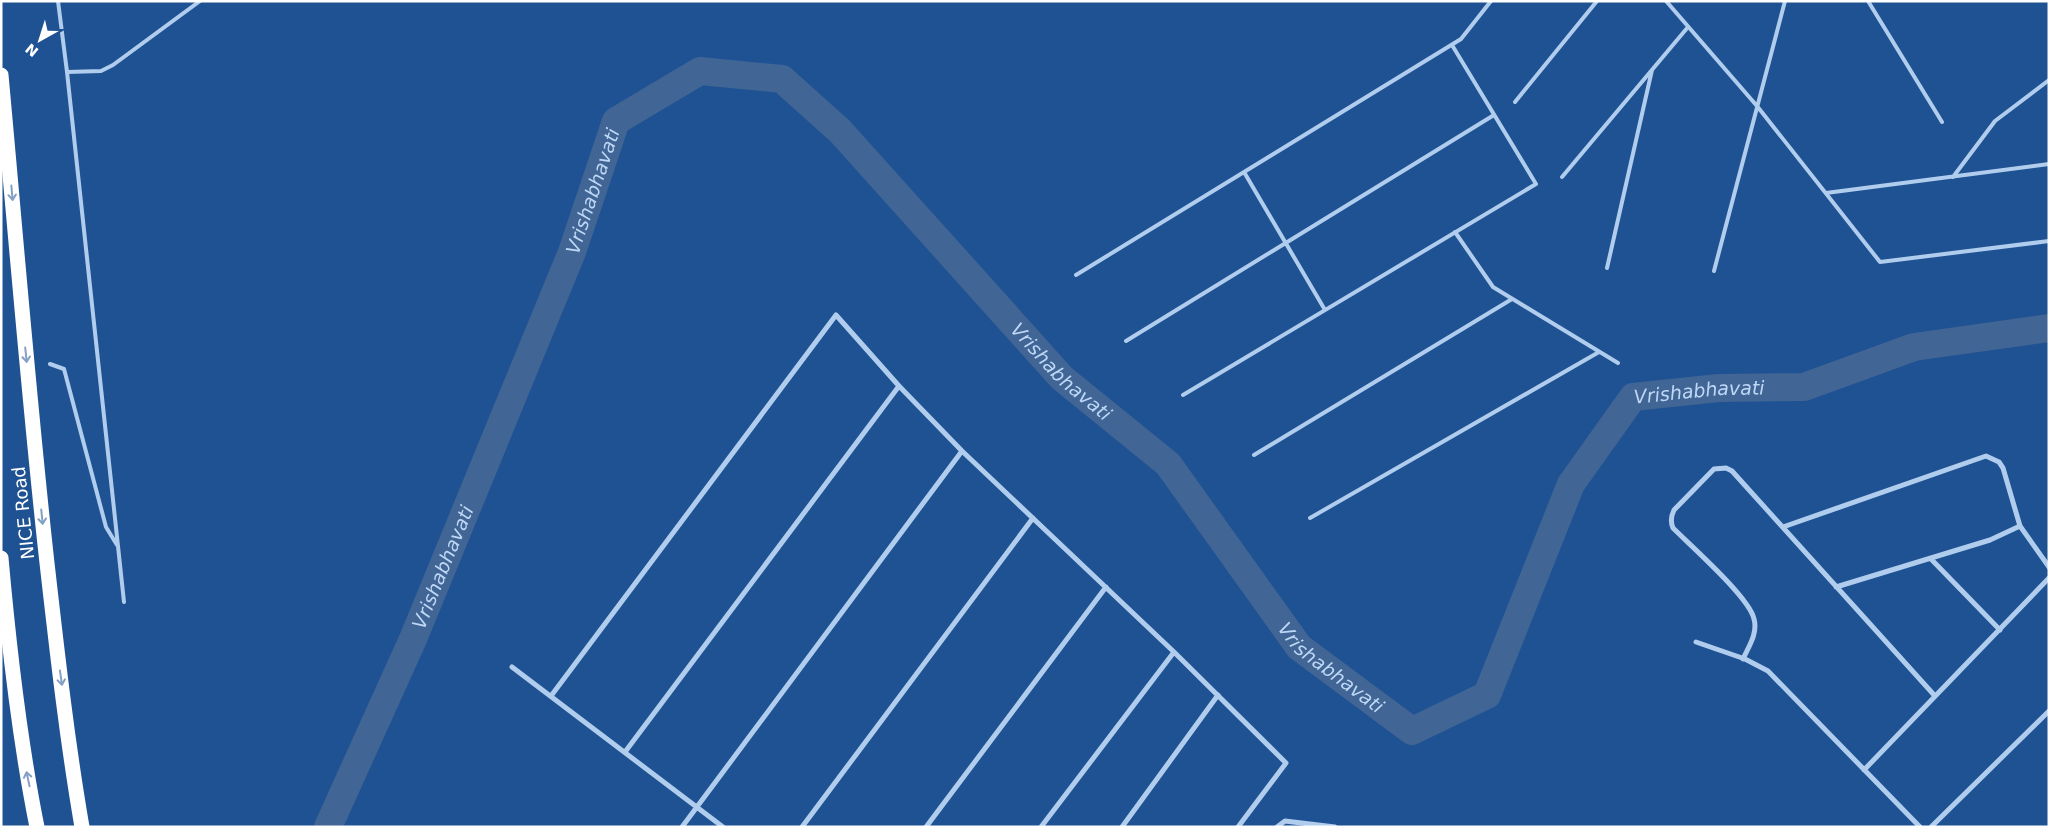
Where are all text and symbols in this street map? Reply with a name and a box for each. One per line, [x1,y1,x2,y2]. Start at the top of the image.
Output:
north arrow [15,15,65,65]
text: N [22,40,41,60]
water label: Vrishabhavati [561,125,624,257]
one-way arrow [7,185,16,201]
water label: Vrishabhavati [1007,318,1116,425]
one-way arrow [21,347,31,363]
water label: Vrishabhavati [1633,376,1765,408]
street label: NICE Road [8,465,38,561]
water label: Vrishabhavati [407,502,478,632]
one-way arrow [37,509,47,525]
water label: Vrishabhavati [1274,618,1389,718]
one-way arrow [56,670,66,686]
one-way arrow [22,771,32,787]

